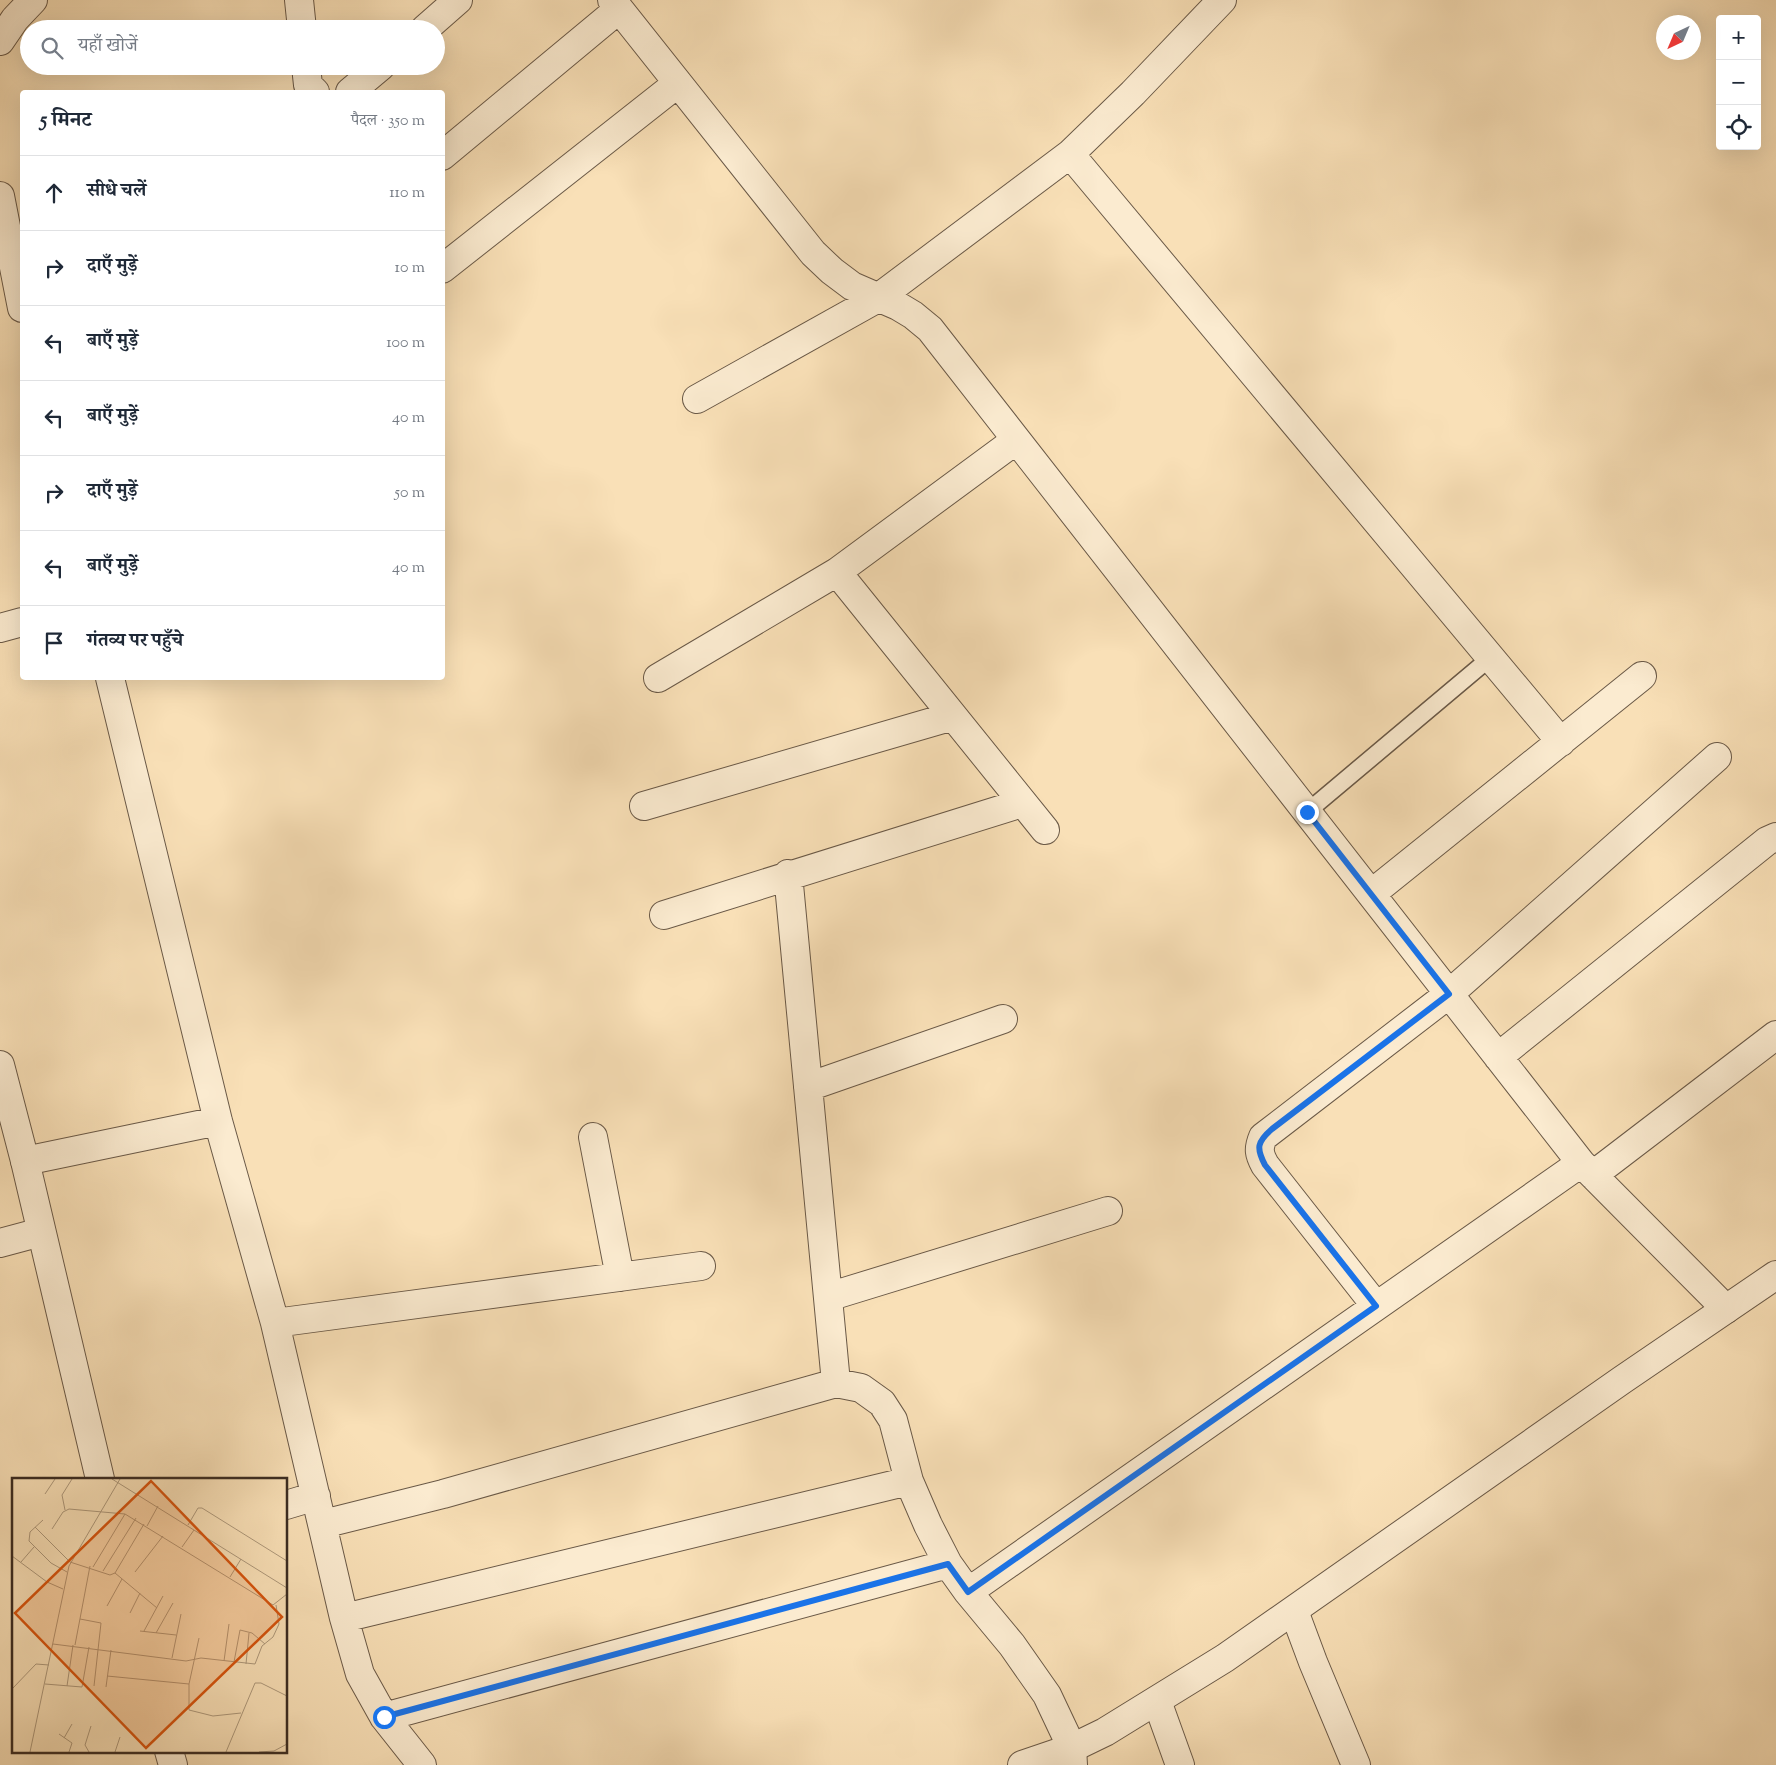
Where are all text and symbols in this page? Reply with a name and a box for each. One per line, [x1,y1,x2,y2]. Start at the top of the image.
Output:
north arrow [1656,15,1701,60]
map controls [1716,15,1761,150]
button: + [1716,15,1761,60]
search box [20,20,445,75]
text: यहाँ खोजें [78,33,138,60]
icon: search [38,34,66,62]
button: − [1716,60,1761,105]
button: locate [1716,105,1761,150]
text: 5 मिनट [40,106,91,136]
text: पैदल · 350 m [351,110,425,133]
text: सीधे चलें [87,178,146,205]
icon: ahead [40,179,68,207]
text: 110 m [389,182,425,205]
text: दाएँ मुड़ें [87,253,138,280]
icon: right [40,254,68,282]
text: 10 m [395,257,425,280]
text: बाएँ मुड़ें [87,328,138,355]
icon: left [40,329,68,357]
text: 100 m [386,332,425,355]
text: बाएँ मुड़ें [87,403,138,430]
icon: left [40,404,68,432]
text: 40 m [392,407,425,430]
text: दाएँ मुड़ें [87,478,138,505]
icon: right [40,479,68,507]
text: 50 m [394,482,425,505]
text: बाएँ मुड़ें [87,553,138,580]
icon: left [40,554,68,582]
text: 40 m [392,557,425,580]
text: गंतव्य पर पहुँचे [87,628,183,655]
icon: arrive [40,629,68,657]
route end [1296,801,1319,824]
inset map [12,1478,288,1752]
route start [373,1706,396,1729]

